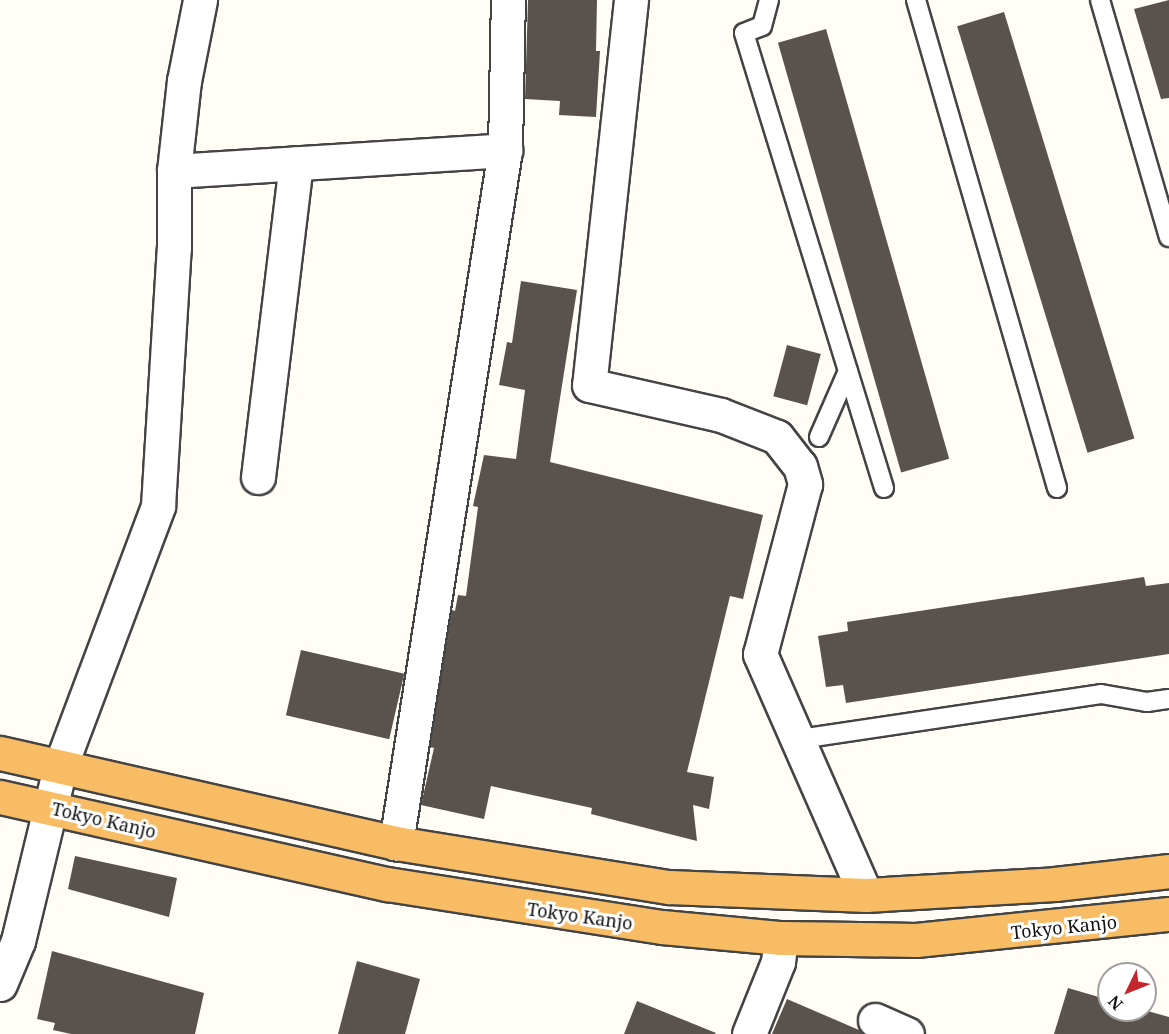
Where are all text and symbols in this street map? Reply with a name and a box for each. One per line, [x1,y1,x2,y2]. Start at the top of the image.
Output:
street label: Tokyo Kanjo [50,798,158,842]
street label: Tokyo Kanjo [526,898,634,934]
street label: Tokyo Kanjo [1010,911,1118,943]
north arrow [1097,962,1157,1022]
text: N [1103,991,1128,1015]

